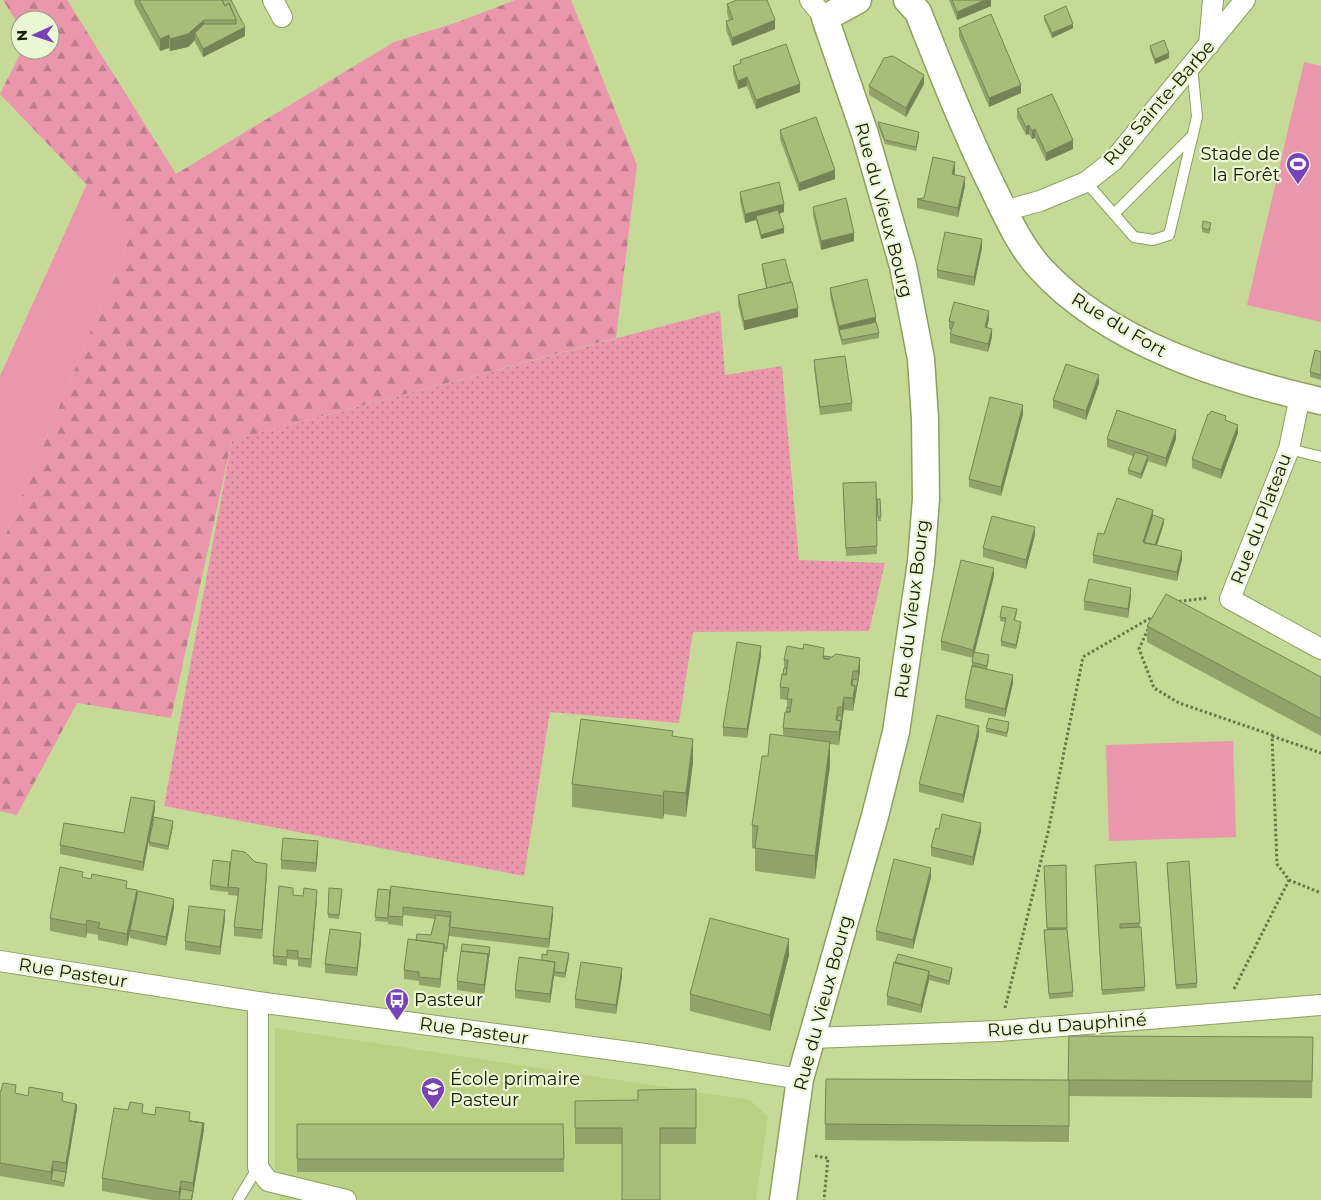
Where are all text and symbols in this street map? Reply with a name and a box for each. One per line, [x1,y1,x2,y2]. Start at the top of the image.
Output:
north arrow [10,10,60,60]
text: N [13,30,31,42]
street label: Rue Sainte-Barbe [1099,36,1219,170]
street label: Rue du Vieux Bourg [850,120,918,300]
place label: Stade de la Forêt [1200,143,1280,186]
sports icon: Stade de la Forêt [1285,151,1311,185]
street label: Rue du Fort [1068,288,1170,362]
street label: Rue du Plateau [1226,450,1296,588]
street label: Rue du Vieux Bourg [890,518,934,700]
street label: Rue du Vieux Bourg [789,913,857,1093]
street label: Rue Pasteur [17,954,129,992]
bus stop icon: Pasteur [384,987,410,1021]
place label: Pasteur [414,989,483,1011]
street label: Rue du Dauphiné [987,1008,1147,1042]
street label: Rue Pasteur [418,1012,530,1050]
place label: École primaire Pasteur [450,1068,580,1111]
school or university icon: École primaire Pasteur [420,1076,446,1110]

